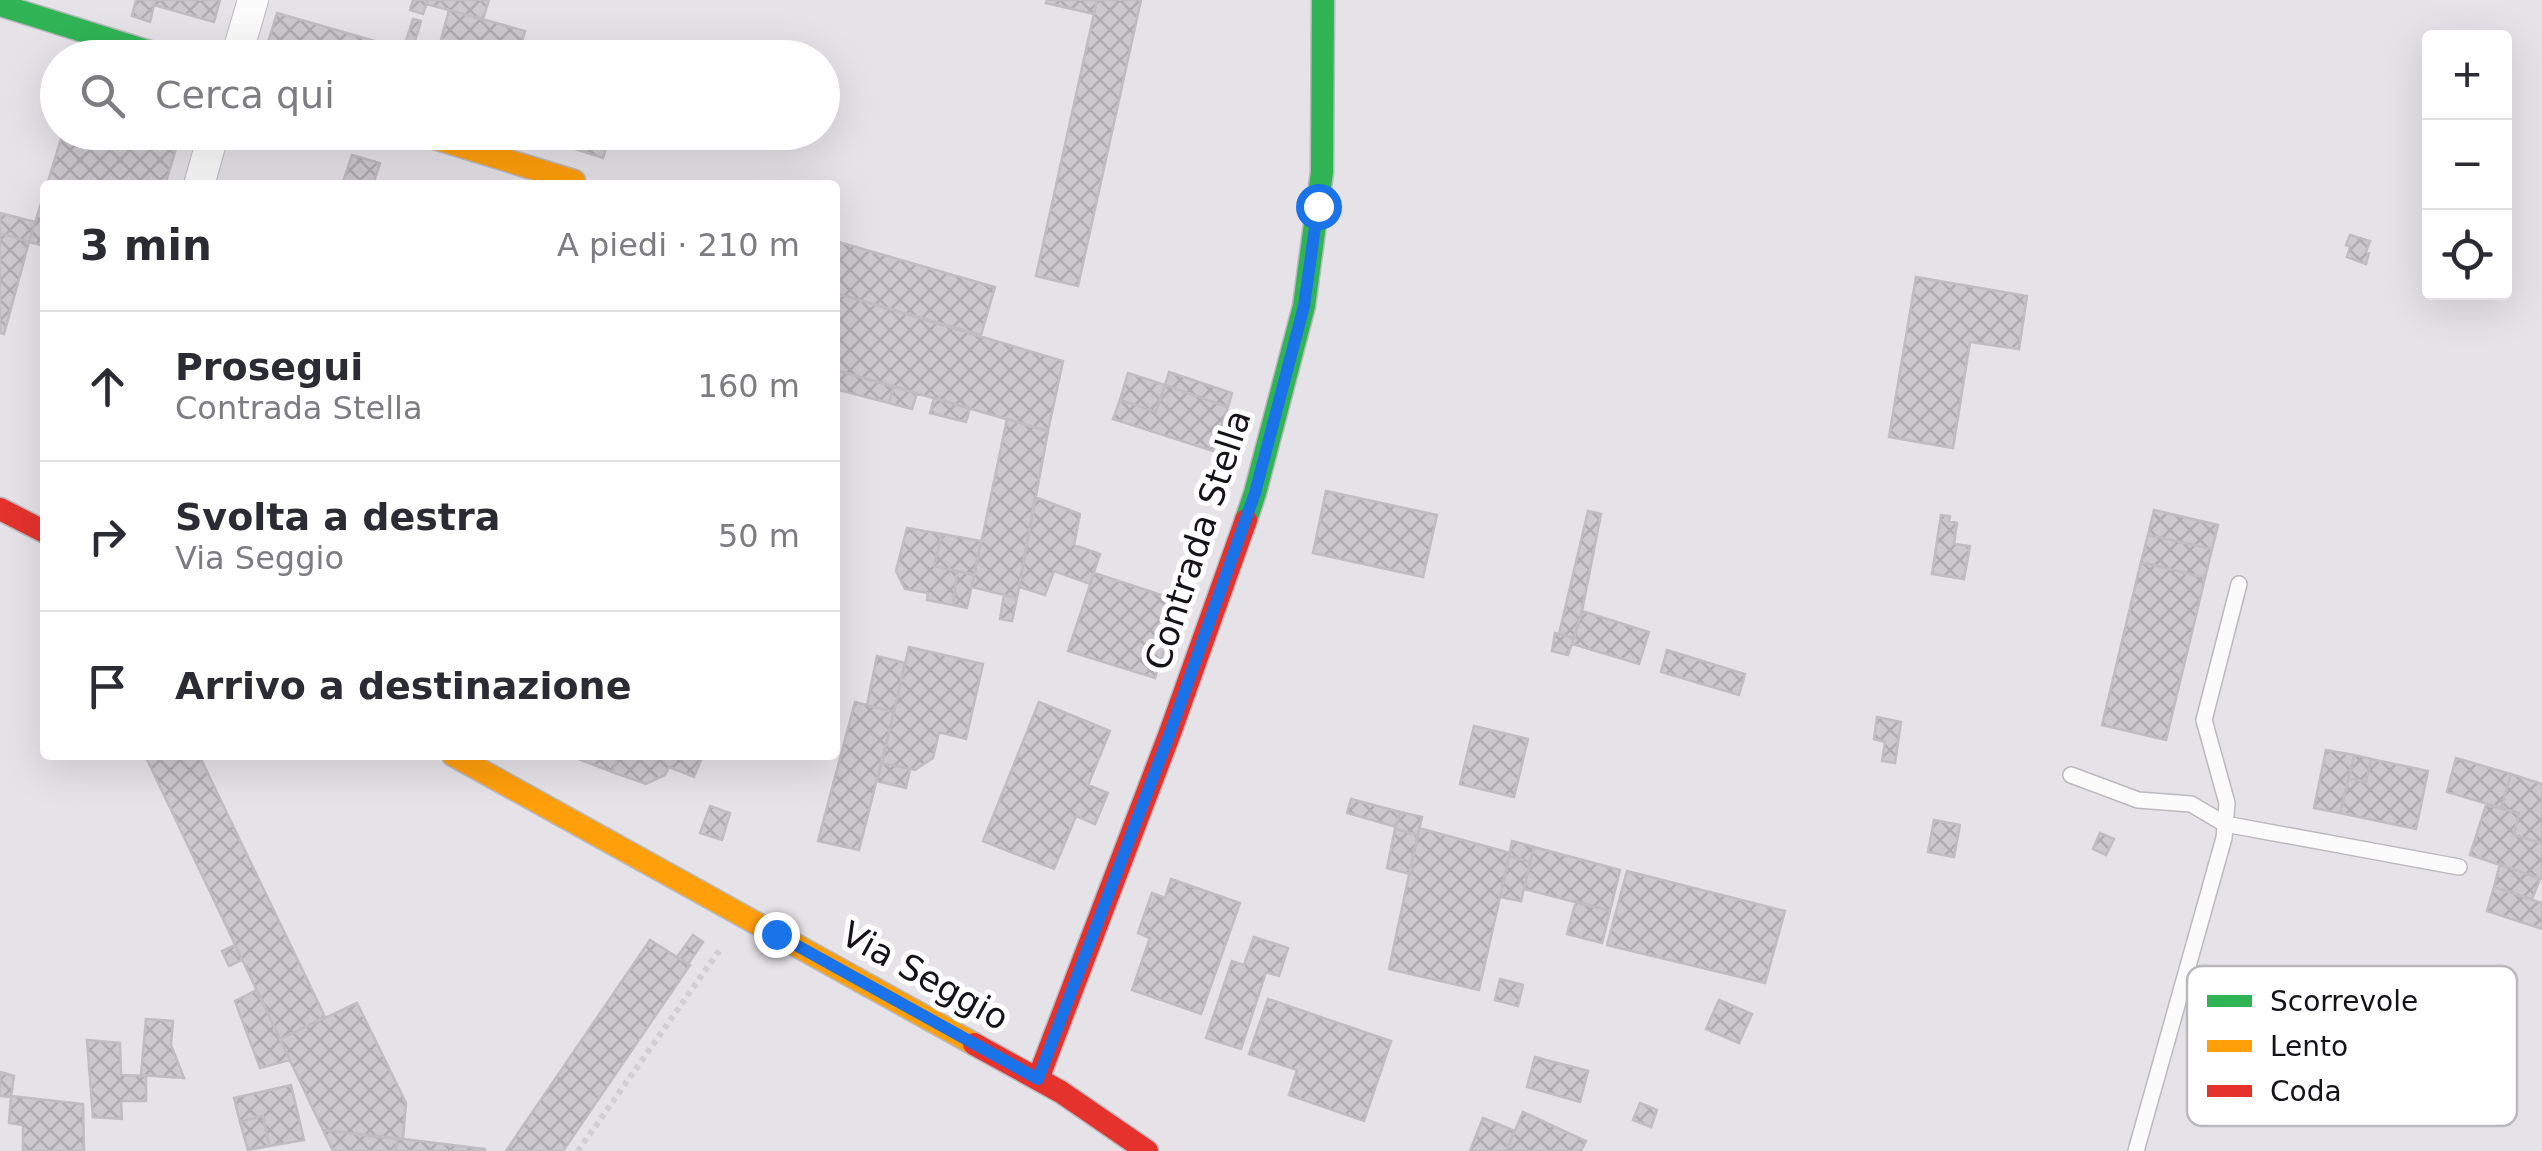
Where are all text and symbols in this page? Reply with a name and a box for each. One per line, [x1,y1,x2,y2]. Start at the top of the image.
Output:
map controls [2422,30,2512,300]
button: + [2422,30,2512,120]
search box [40,40,840,150]
icon: search [75,68,130,123]
text: Cerca qui [155,73,335,117]
button: − [2422,120,2512,210]
route start [1296,184,1342,230]
button: locate [2422,210,2512,300]
text: 3 min [80,221,212,270]
text: A piedi · 210 m [557,226,800,264]
text: Prosegui [175,345,363,389]
icon: ahead [80,359,135,414]
text: 160 m [698,367,800,405]
text: Contrada Stella [175,389,423,427]
street label: Contrada Stella [1137,405,1259,675]
text: Svolta a destra [175,495,500,539]
icon: right [80,509,135,564]
text: 50 m [718,517,800,555]
text: Via Seggio [175,539,344,577]
icon: arrive [80,659,135,714]
text: Arrivo a destinazione [175,664,631,708]
route end [754,912,800,958]
street label: Via Seggio [834,914,1016,1038]
legend [2187,966,2517,1126]
text: Scorrevole [2270,985,2418,1018]
text: Lento [2270,1030,2348,1063]
text: Coda [2270,1075,2342,1108]

